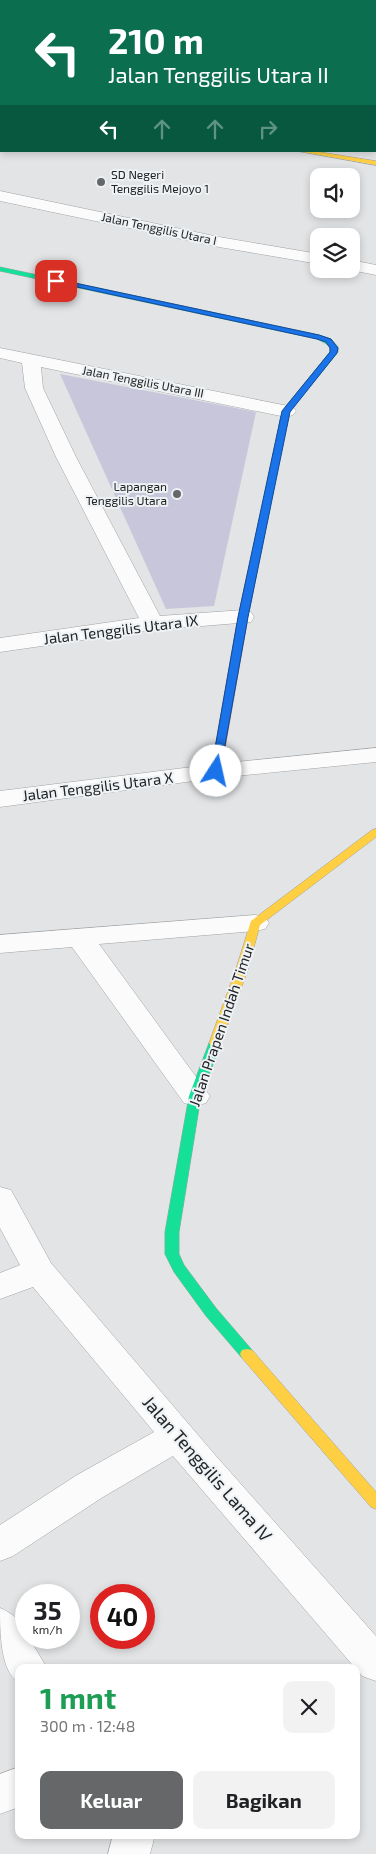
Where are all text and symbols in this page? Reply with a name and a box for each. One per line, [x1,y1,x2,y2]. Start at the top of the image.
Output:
text: 210 m [108,19,204,61]
icon: left [25,20,90,85]
text: Jalan Tenggilis Utara II [108,61,329,87]
icon: left [95,115,123,143]
icon: ahead [148,115,176,143]
icon: ahead [201,115,229,143]
icon: right [254,115,282,143]
place label: SD Negeri Tenggilis Mejoyo 1 [111,167,209,196]
map controls [310,168,360,278]
button: sound [310,168,360,218]
marker: SD Negeri Tenggilis Mejoyo 1 [95,176,107,188]
street label: Jalan Tenggilis Utara I [100,209,218,247]
button: layers [310,228,360,278]
pin [35,260,77,302]
icon: arrive [42,267,70,295]
street label: Jalan Tenggilis Utara III [81,362,205,400]
place label: Lapangan Tenggilis Utara [86,479,167,507]
marker: Lapangan Tenggilis Utara [171,488,183,500]
street label: Jalan Tenggilis Utara IX [42,611,199,647]
position arrow [189,744,241,796]
street label: Jalan Tenggilis Utara X [21,768,174,804]
street label: Jalan Prapen Indah Timur [185,941,257,1109]
street label: Jalan Tenggilis Lama IV [138,1391,277,1546]
speed limit sign: 40 [90,1584,155,1649]
text: 35 [34,1595,61,1625]
text: km/h [33,1622,62,1636]
text: 1 mnt [40,1679,116,1715]
button: close [283,1681,335,1733]
text: 300 m · 12:48 [40,1716,135,1735]
button: Keluar [40,1771,183,1829]
button: Bagikan [193,1771,335,1829]

